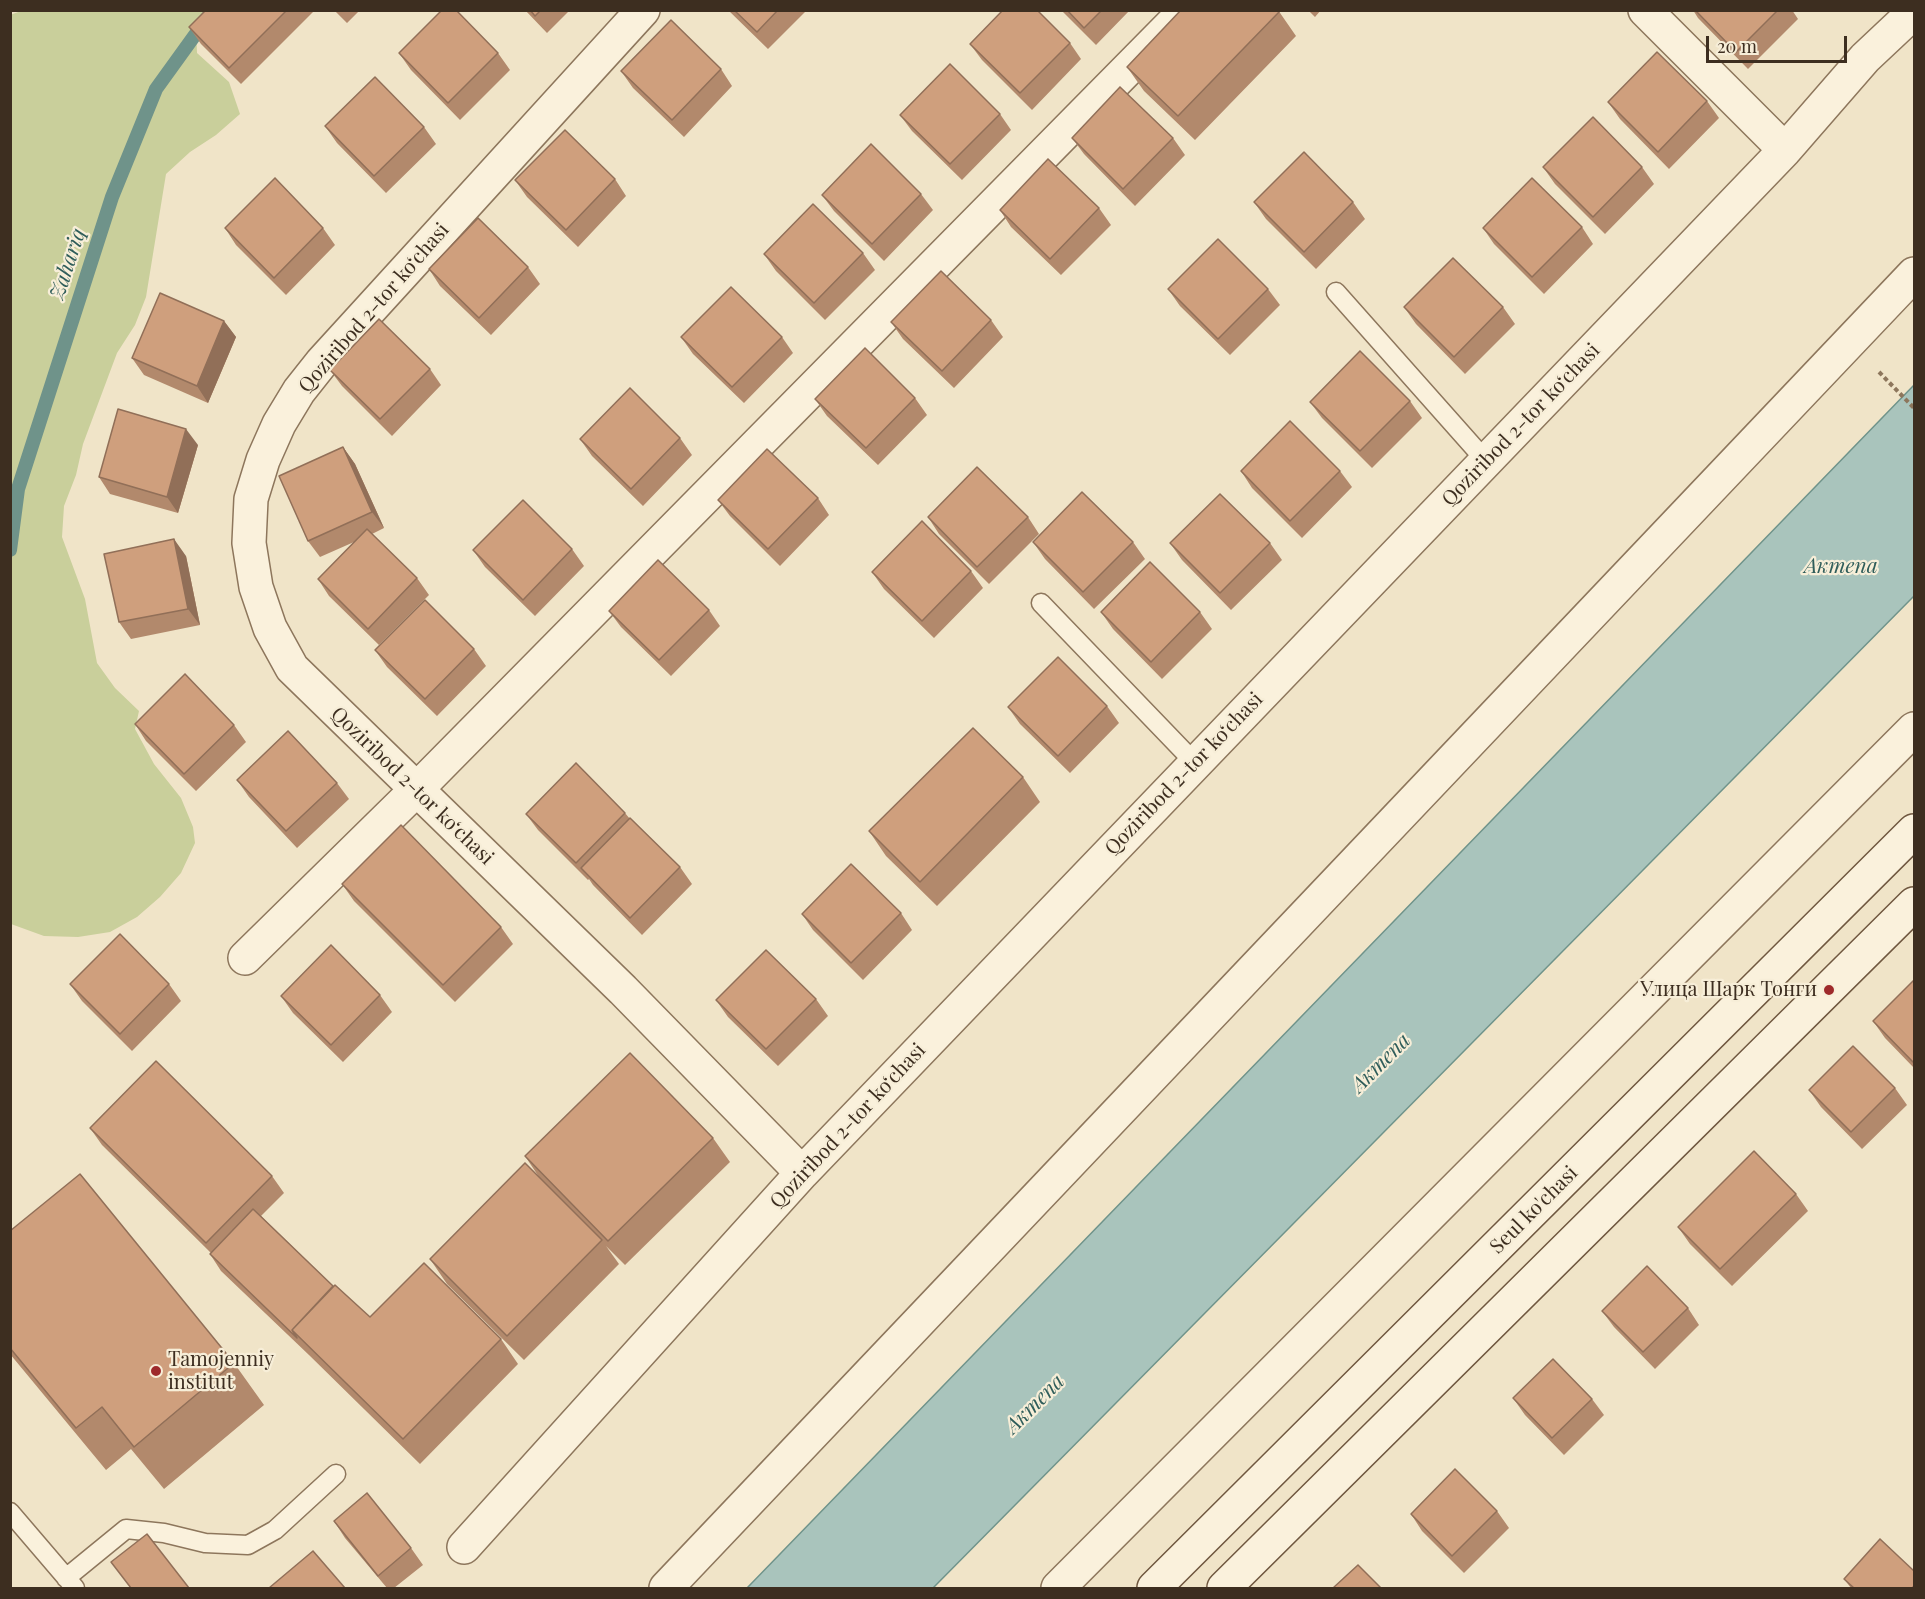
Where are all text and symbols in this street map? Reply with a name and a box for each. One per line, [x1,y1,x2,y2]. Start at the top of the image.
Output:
scale bar [1709,24,1850,62]
text: 20 m [1717,34,1757,58]
street label: Qoziribod 2-tor ko‘chasi [294,218,454,398]
water label: Zahariq [45,226,91,302]
street label: Qoziribod 2-tor ko‘chasi [1437,339,1605,511]
water label: Актепа [1804,553,1878,579]
street label: Qoziribod 2-tor ko‘chasi [1100,688,1268,860]
street label: Qoziribod 2-tor ko‘chasi [326,702,498,870]
place label: Улица Шарк Тонги [1640,978,1817,1002]
marker: Улица Шарк Тонги [1822,983,1836,997]
water label: Актепа [1346,1028,1416,1098]
street label: Qoziribod 2-tor ko‘chasi [765,1039,931,1213]
street label: Seul ko'chasi [1485,1161,1583,1259]
place label: Tamojenniy institut [168,1348,274,1395]
marker: Tamojenniy institut [149,1364,163,1378]
water label: Актепа [1000,1369,1070,1439]

